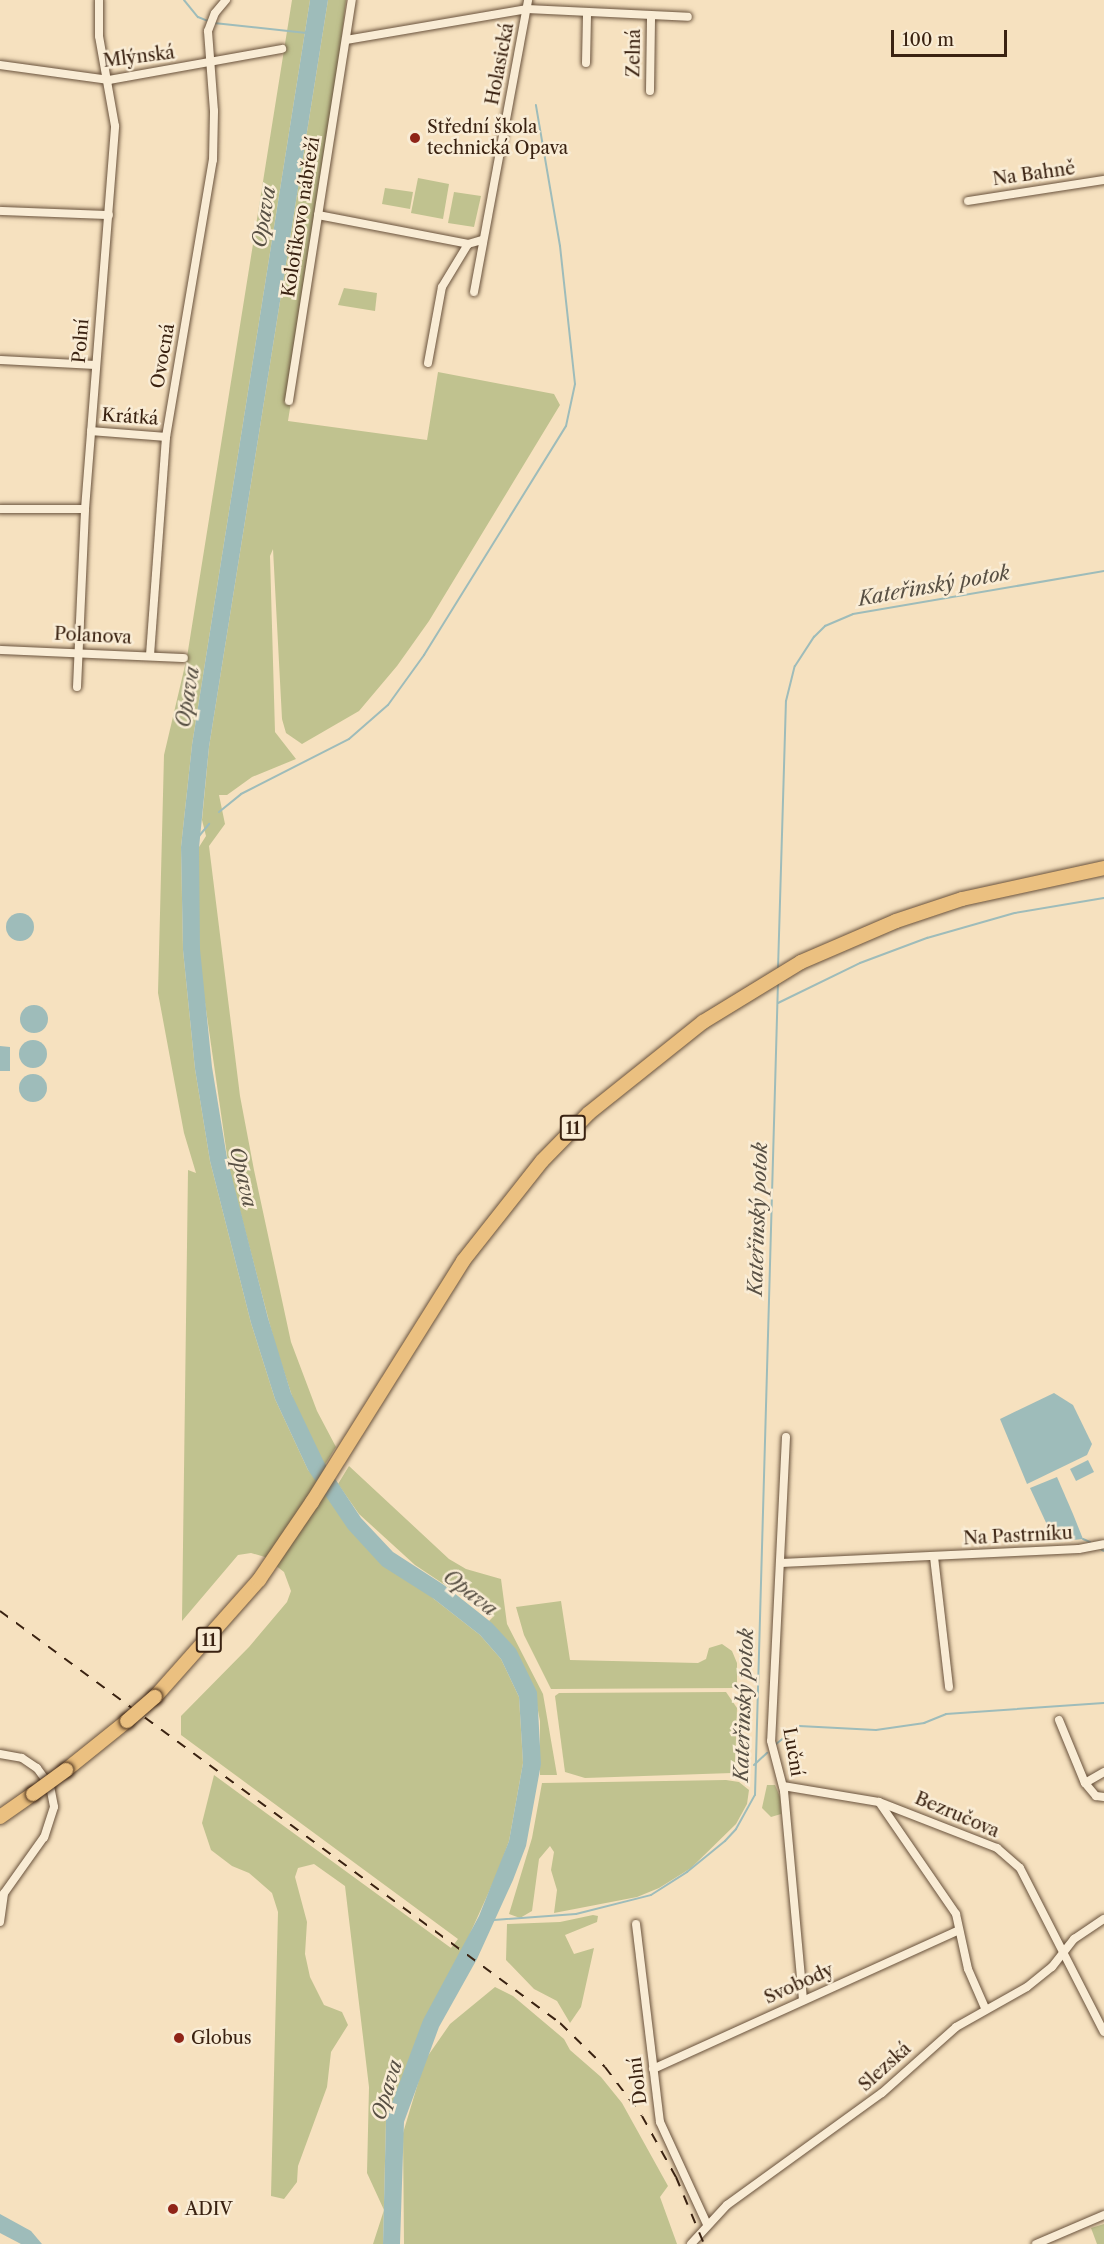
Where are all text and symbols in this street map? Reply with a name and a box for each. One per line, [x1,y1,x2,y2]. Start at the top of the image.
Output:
scale bar [894,18,1010,56]
street label: Holasická [481,21,519,107]
street label: Zelná [623,29,645,77]
text: 100 m [902,29,954,51]
street label: Mlýnská [102,42,176,72]
place label: Střední škola technická Opava [427,117,568,160]
marker: Střední škola technická Opava [408,131,422,145]
street label: Kolofíkovo nábřeží [278,135,324,299]
street label: Na Bahně [991,158,1077,190]
water label: Opava [247,185,281,249]
street label: Polní [68,318,94,364]
street label: Ovocná [147,322,179,390]
street label: Krátká [101,404,159,430]
water label: Kateřinský potok [856,561,1012,611]
street label: Polanova [54,623,132,649]
water label: Opava [171,665,205,729]
road number: 11 [560,1115,586,1141]
water label: Kateřinský potok [743,1142,773,1296]
water label: Opava [224,1144,262,1210]
street label: Na Pastrníku [963,1522,1073,1550]
water label: Opava [438,1565,502,1621]
road number: 11 [196,1627,222,1653]
water label: Kateřinský potok [729,1628,759,1782]
street label: Luční [778,1726,808,1778]
street label: Bezručova [912,1788,1002,1842]
street label: Svobody [761,1959,837,2009]
place label: Globus [191,2027,252,2049]
marker: Globus [172,2031,186,2045]
street label: Slezská [854,2038,916,2096]
street label: Dolní [624,2056,652,2106]
water label: Opava [367,2057,407,2123]
place label: ADIV [185,2198,233,2220]
marker: ADIV [166,2202,180,2216]

